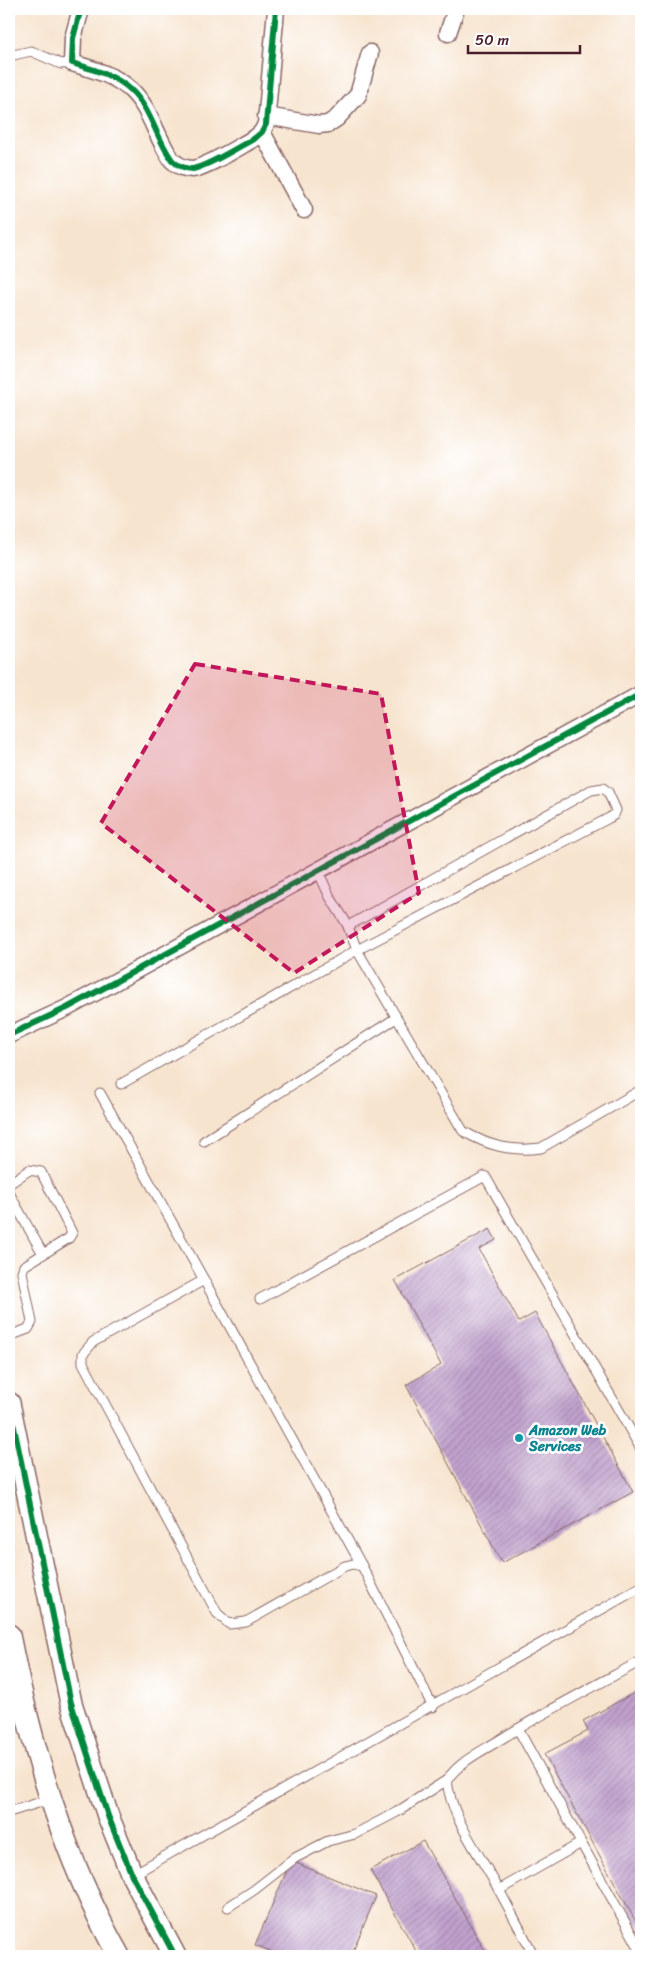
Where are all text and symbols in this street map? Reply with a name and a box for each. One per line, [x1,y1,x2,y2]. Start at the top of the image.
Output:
scale bar [468,22,580,54]
text: 50 m [475,27,510,53]
place label: Amazon Web Services [528,1418,607,1459]
marker: Amazon Web Services [513,1432,525,1444]

